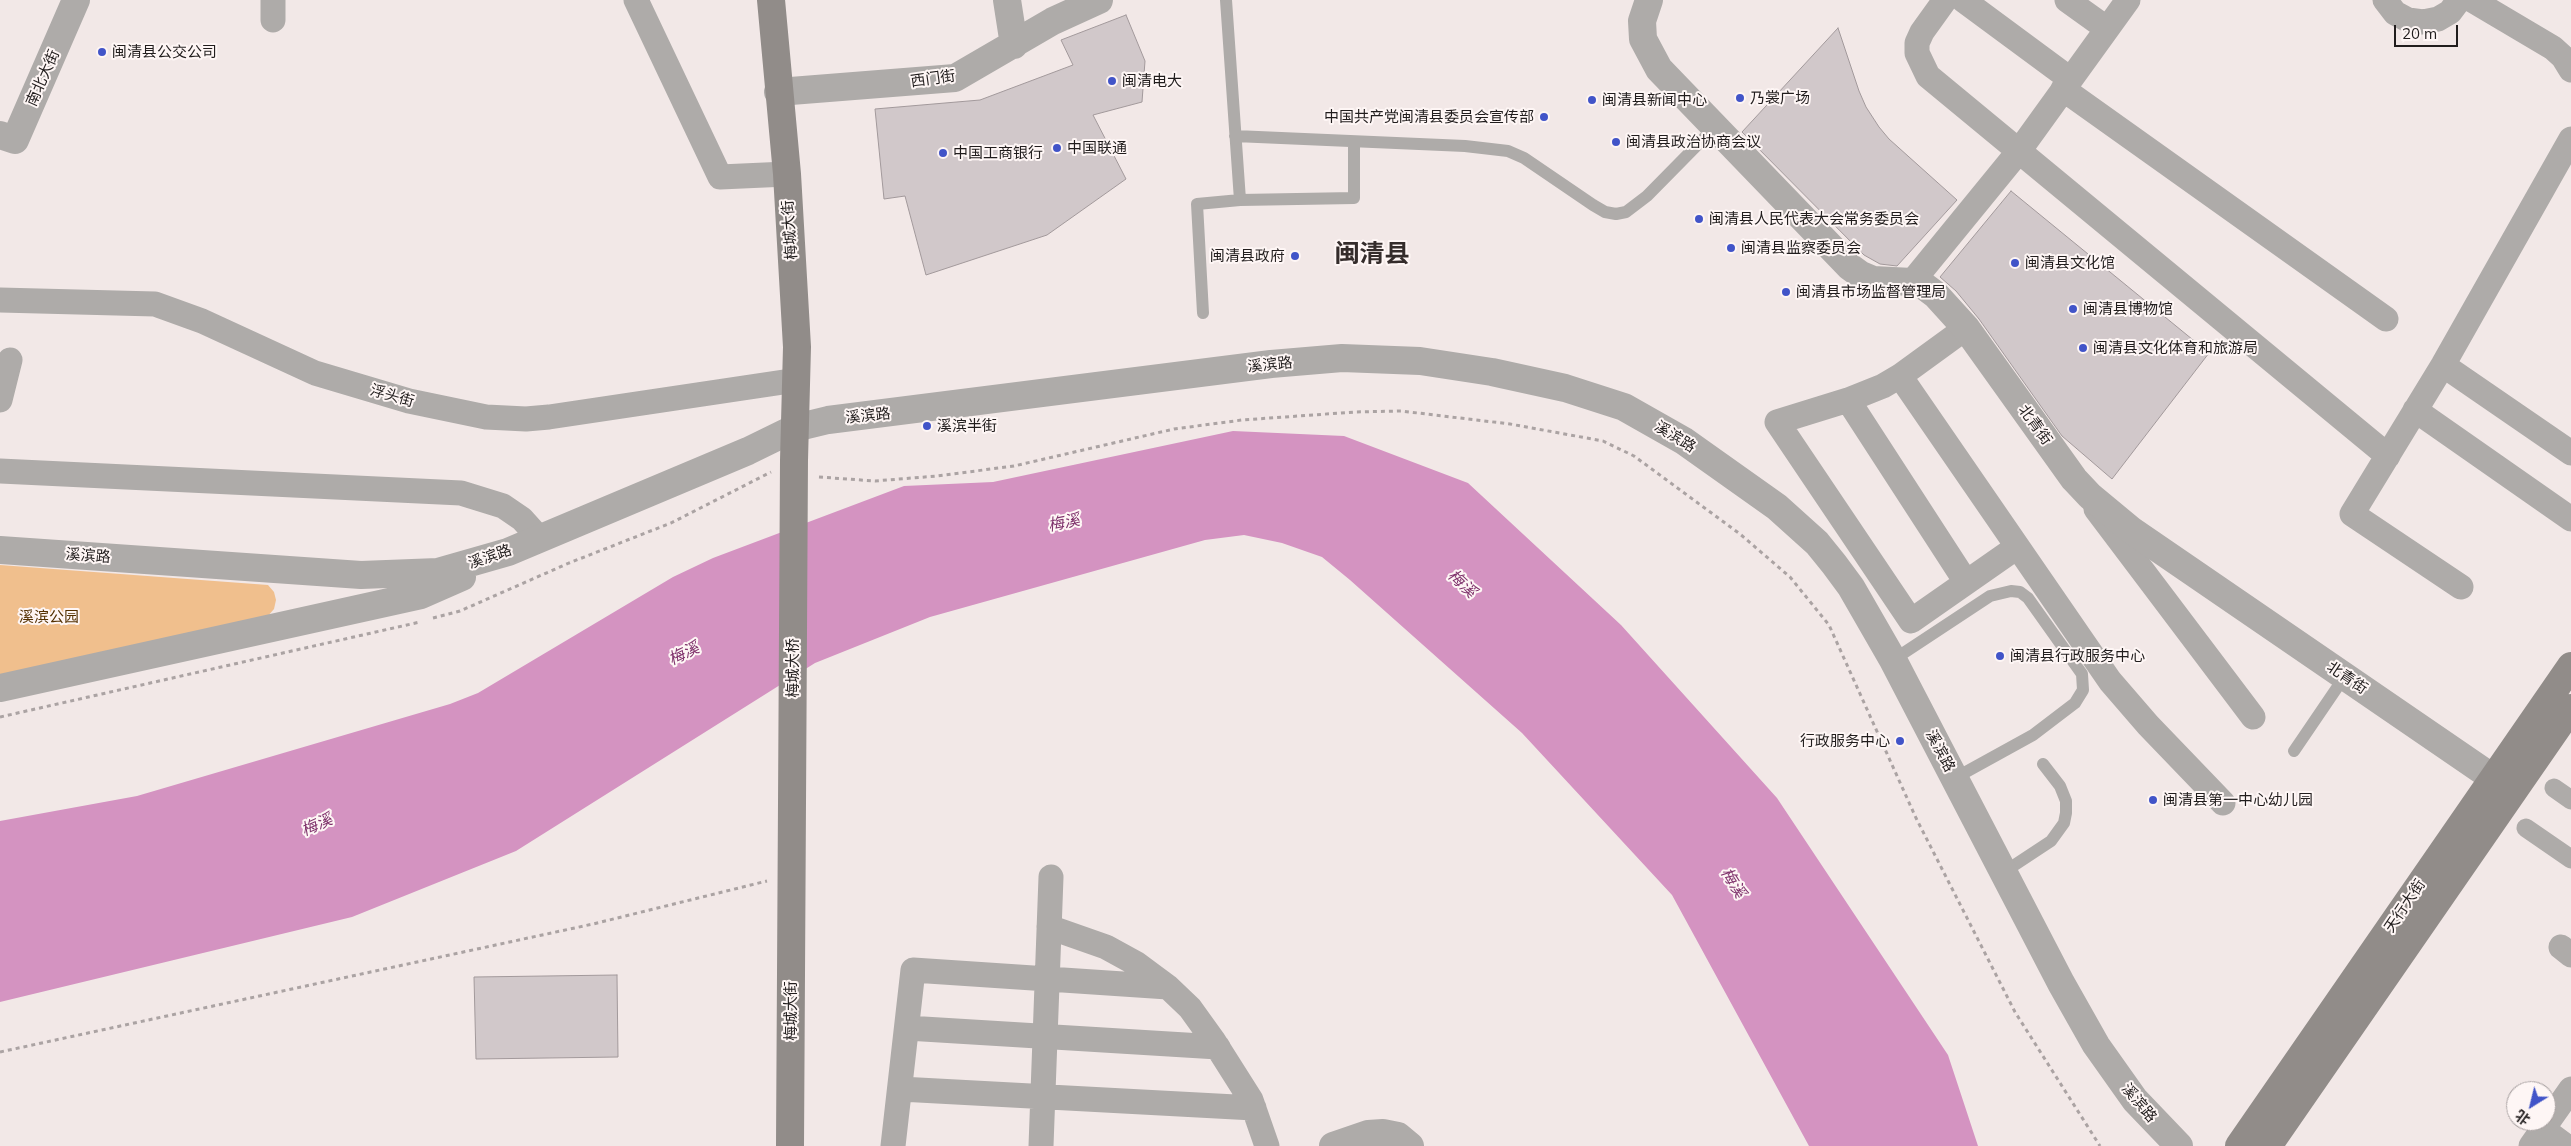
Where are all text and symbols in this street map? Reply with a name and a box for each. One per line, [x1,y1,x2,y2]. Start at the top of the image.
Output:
scale bar [2396,15,2460,47]
text: 20 m [2402,24,2437,43]
place label: 闽清县公交公司 [112,43,217,61]
marker: 闽清县公交公司 [96,46,108,58]
street label: 南北大街 [23,47,63,109]
street label: 西门街 [909,67,957,91]
place label: 闽清电大 [1122,72,1182,90]
marker: 闽清电大 [1106,75,1118,87]
place label: 乃裳广场 [1750,89,1810,107]
place label: 闽清县新闻中心 [1602,91,1707,109]
marker: 乃裳广场 [1734,92,1746,104]
marker: 闽清县新闻中心 [1586,94,1598,106]
place label: 中国共产党闽清县委员会宣传部 [1324,108,1534,126]
marker: 中国共产党闽清县委员会宣传部 [1538,111,1550,123]
place label: 闽清县政治协商会议 [1626,133,1761,151]
marker: 闽清县政治协商会议 [1610,136,1622,148]
place label: 中国联通 [1067,139,1127,157]
marker: 中国联通 [1051,142,1063,154]
place label: 中国工商银行 [953,144,1043,162]
marker: 中国工商银行 [937,147,949,159]
street label: 梅城大街 [779,199,801,261]
place label: 闽清县人民代表大会常务委员会 [1709,210,1919,228]
marker: 闽清县人民代表大会常务委员会 [1693,213,1705,225]
district label: 闽清县 [1335,239,1409,269]
place label: 闽清县监察委员会 [1741,239,1861,257]
marker: 闽清县监察委员会 [1725,242,1737,254]
place label: 闽清县政府 [1210,247,1285,265]
marker: 闽清县政府 [1289,250,1301,262]
place label: 闽清县文化馆 [2025,254,2115,272]
marker: 闽清县文化馆 [2009,257,2021,269]
place label: 闽清县市场监督管理局 [1796,283,1946,301]
marker: 闽清县市场监督管理局 [1780,286,1792,298]
place label: 闽清县博物馆 [2083,300,2173,318]
marker: 闽清县博物馆 [2067,303,2079,315]
place label: 闽清县文化体育和旅游局 [2093,339,2258,357]
marker: 闽清县文化体育和旅游局 [2077,342,2089,354]
street label: 溪滨路 [1247,354,1293,376]
street label: 浮头街 [368,381,416,411]
street label: 北青街 [2014,402,2056,448]
street label: 溪滨路 [845,405,891,427]
place label: 溪滨半街 [937,417,997,435]
street label: 溪滨路 [1651,417,1699,457]
marker: 溪滨半街 [921,420,933,432]
water label: 梅溪 [1046,510,1082,536]
street label: 溪滨路 [466,541,514,573]
street label: 溪滨路 [65,545,111,567]
water label: 梅溪 [1444,566,1480,602]
park label: 溪滨公园 [19,608,79,626]
water label: 梅溪 [665,638,703,670]
street label: 梅城大桥 [784,638,802,698]
place label: 闽清县行政服务中心 [2010,647,2145,665]
marker: 闽清县行政服务中心 [1994,650,2006,662]
street label: 北青街 [2323,658,2371,698]
street label: 溪滨路 [1921,727,1959,775]
place label: 行政服务中心 [1800,732,1890,750]
marker: 行政服务中心 [1894,735,1906,747]
place label: 闽清县第一中心幼儿园 [2163,791,2313,809]
marker: 闽清县第一中心幼儿园 [2147,794,2159,806]
water label: 梅溪 [298,810,336,840]
water label: 梅溪 [1716,864,1750,902]
street label: 天行大街 [2381,876,2429,936]
street label: 梅城大街 [782,981,800,1041]
street label: 溪滨路 [2118,1080,2160,1126]
north arrow [2506,1081,2556,1131]
text: 北 [2512,1106,2534,1129]

